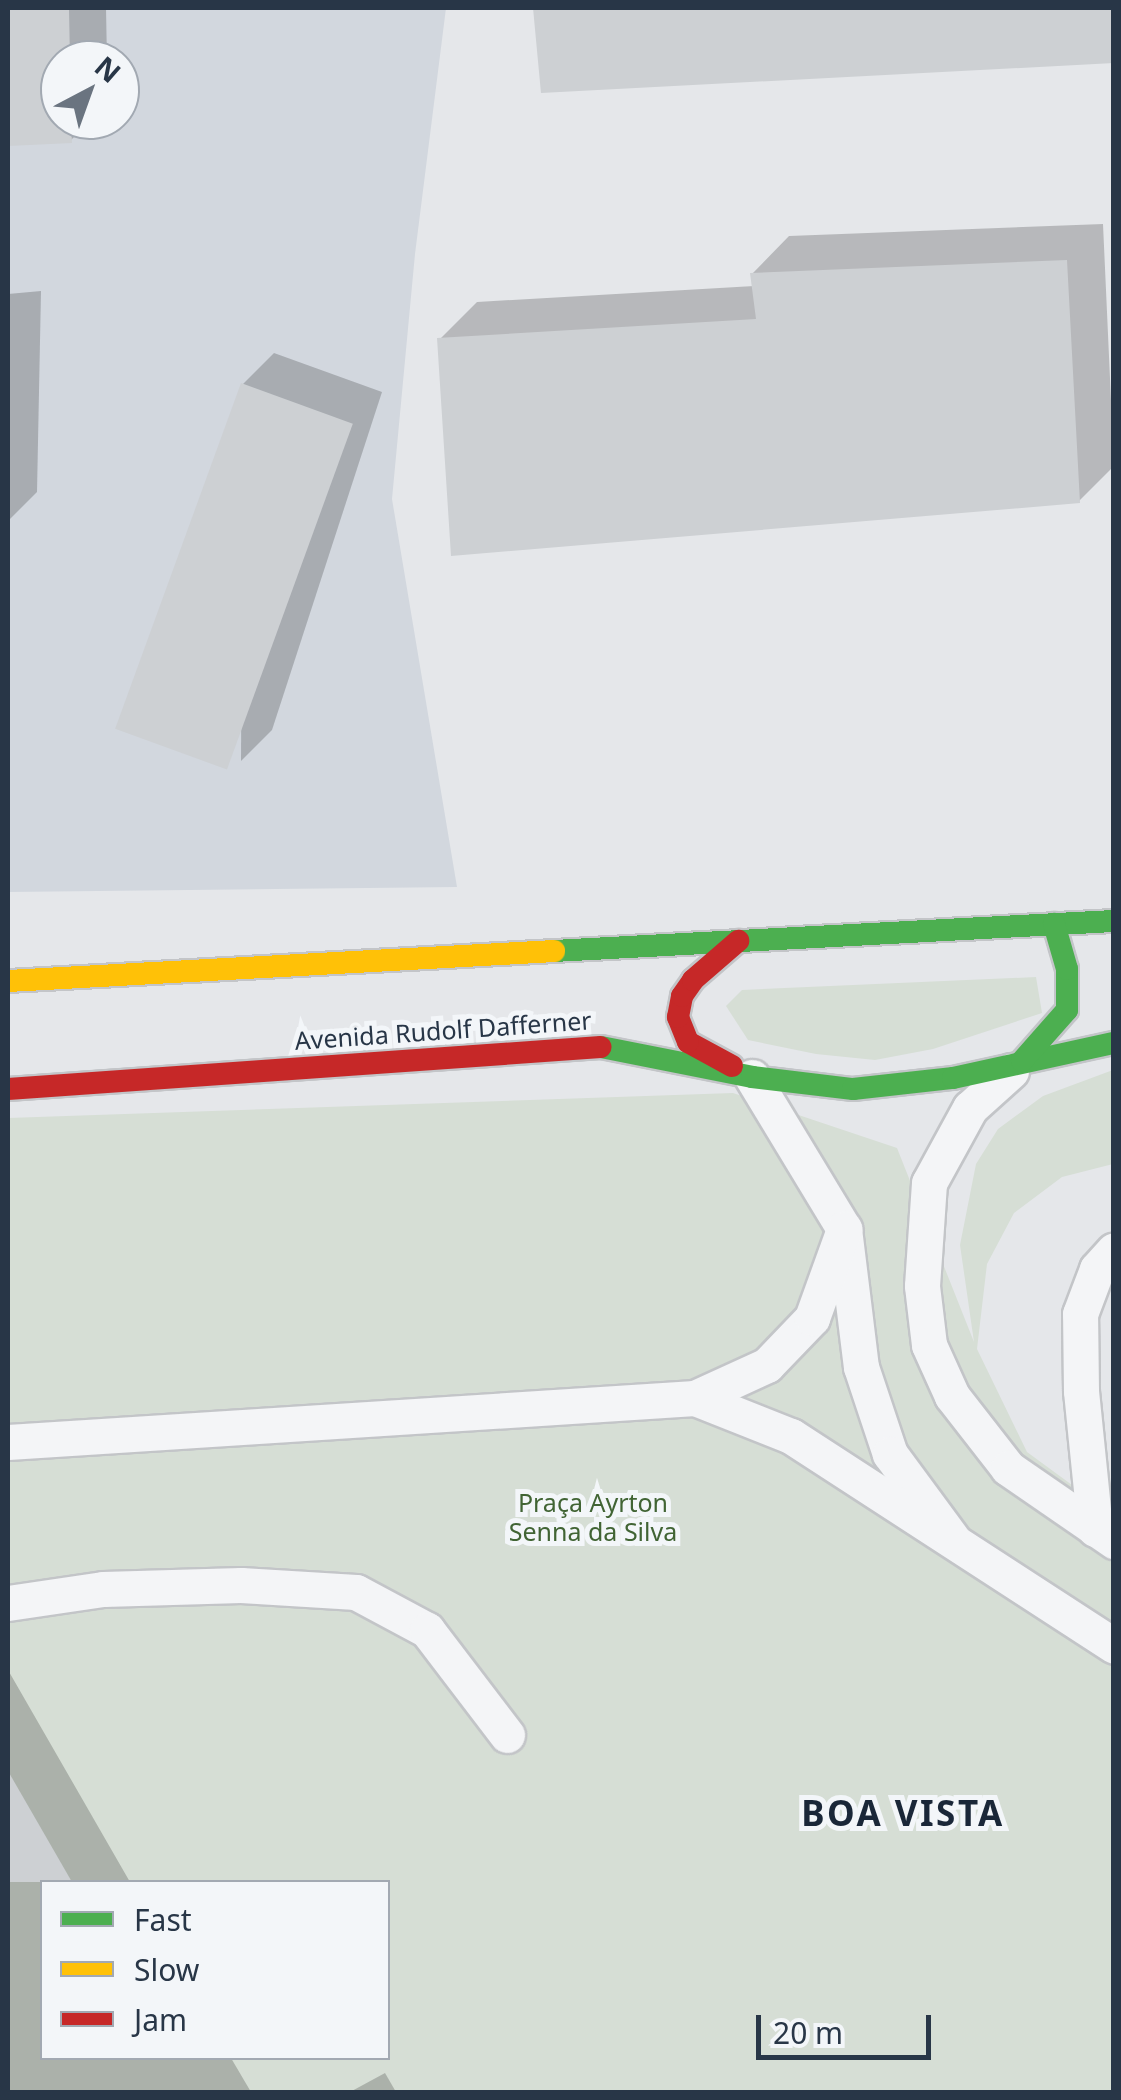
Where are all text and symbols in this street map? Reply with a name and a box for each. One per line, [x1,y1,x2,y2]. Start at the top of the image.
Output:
north arrow [40,40,140,140]
text: N [87,47,129,91]
street label: Avenida Rudolf Dafferner [294,1005,592,1055]
park label: Praça Ayrton Senna da Silva [509,1488,677,1547]
district label: BOA VISTA [801,1792,1005,1834]
legend [40,1880,390,2060]
text: Fast [134,1899,192,1940]
text: Slow [134,1949,199,1990]
scale bar [761,1995,936,2057]
text: Jam [134,1999,187,2040]
text: 20 m [773,2012,843,2053]

